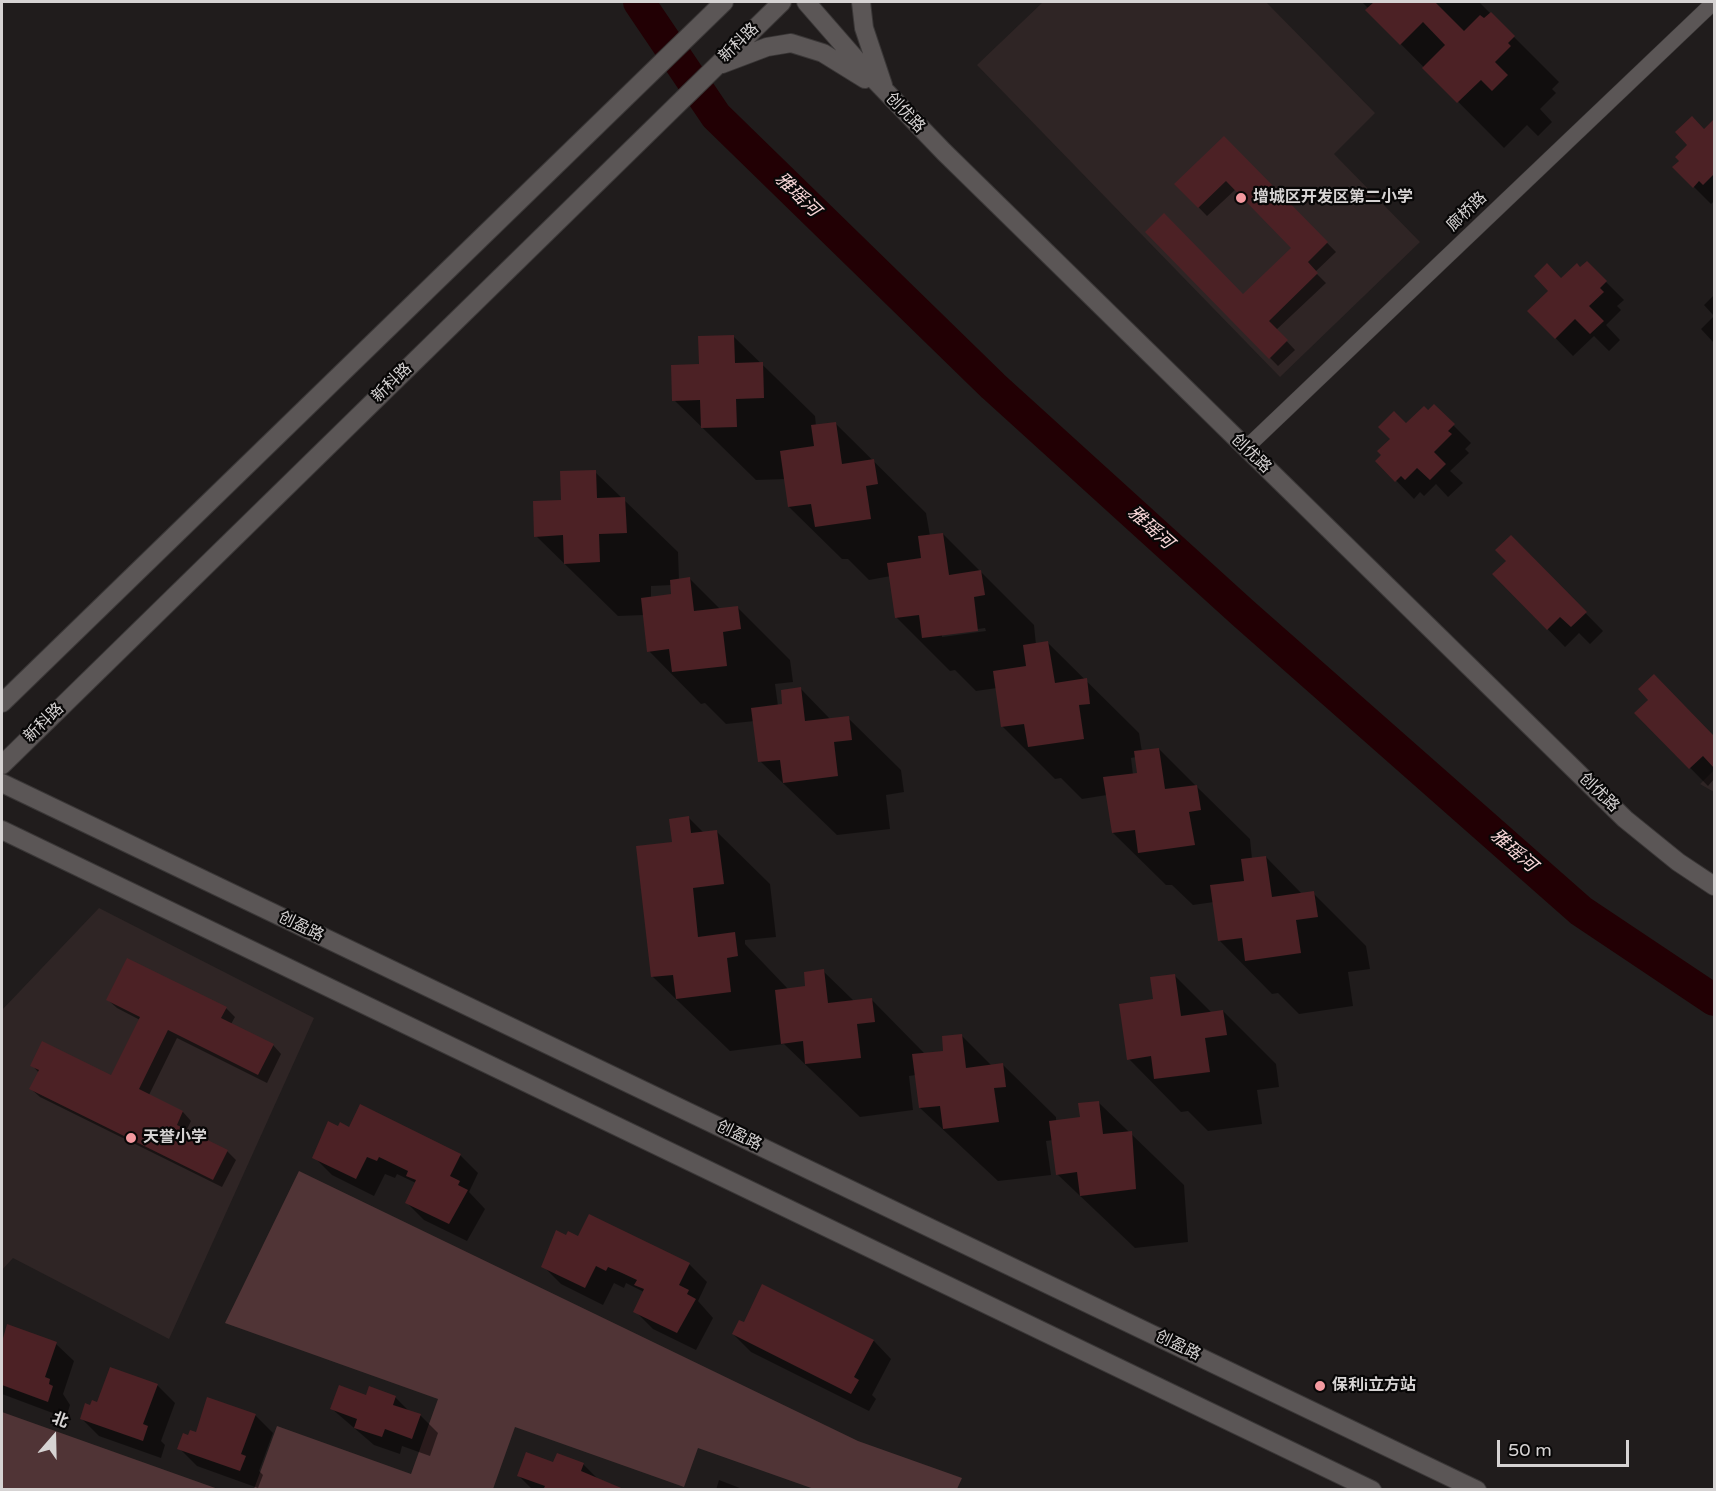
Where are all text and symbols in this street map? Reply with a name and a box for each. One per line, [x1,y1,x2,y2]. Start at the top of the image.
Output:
street label: 新科路 [715,19,763,67]
street label: 创优路 [881,89,929,137]
water label: 雅瑶河 [770,168,824,222]
place label: 增城区开发区第二小学 [1253,188,1413,208]
street label: 廊桥路 [1443,188,1491,236]
marker: 增城区开发区第二小学 [1234,191,1248,205]
street label: 新科路 [368,359,416,407]
street label: 创优路 [1227,430,1275,478]
water label: 雅瑶河 [1123,502,1177,554]
street label: 新科路 [20,699,68,747]
street label: 创优路 [1575,769,1623,817]
water label: 雅瑶河 [1486,825,1540,877]
street label: 创盈路 [275,908,327,946]
street label: 创盈路 [713,1117,765,1155]
place label: 天誉小学 [143,1128,207,1148]
marker: 天誉小学 [124,1131,138,1145]
street label: 创盈路 [1152,1327,1204,1365]
place label: 保利i立方站 [1332,1376,1416,1396]
marker: 保利i立方站 [1313,1379,1327,1393]
north arrow [24,1407,84,1467]
text: 北 [49,1408,71,1432]
scale bar [1500,1428,1632,1466]
text: 50 m [1508,1439,1552,1461]

